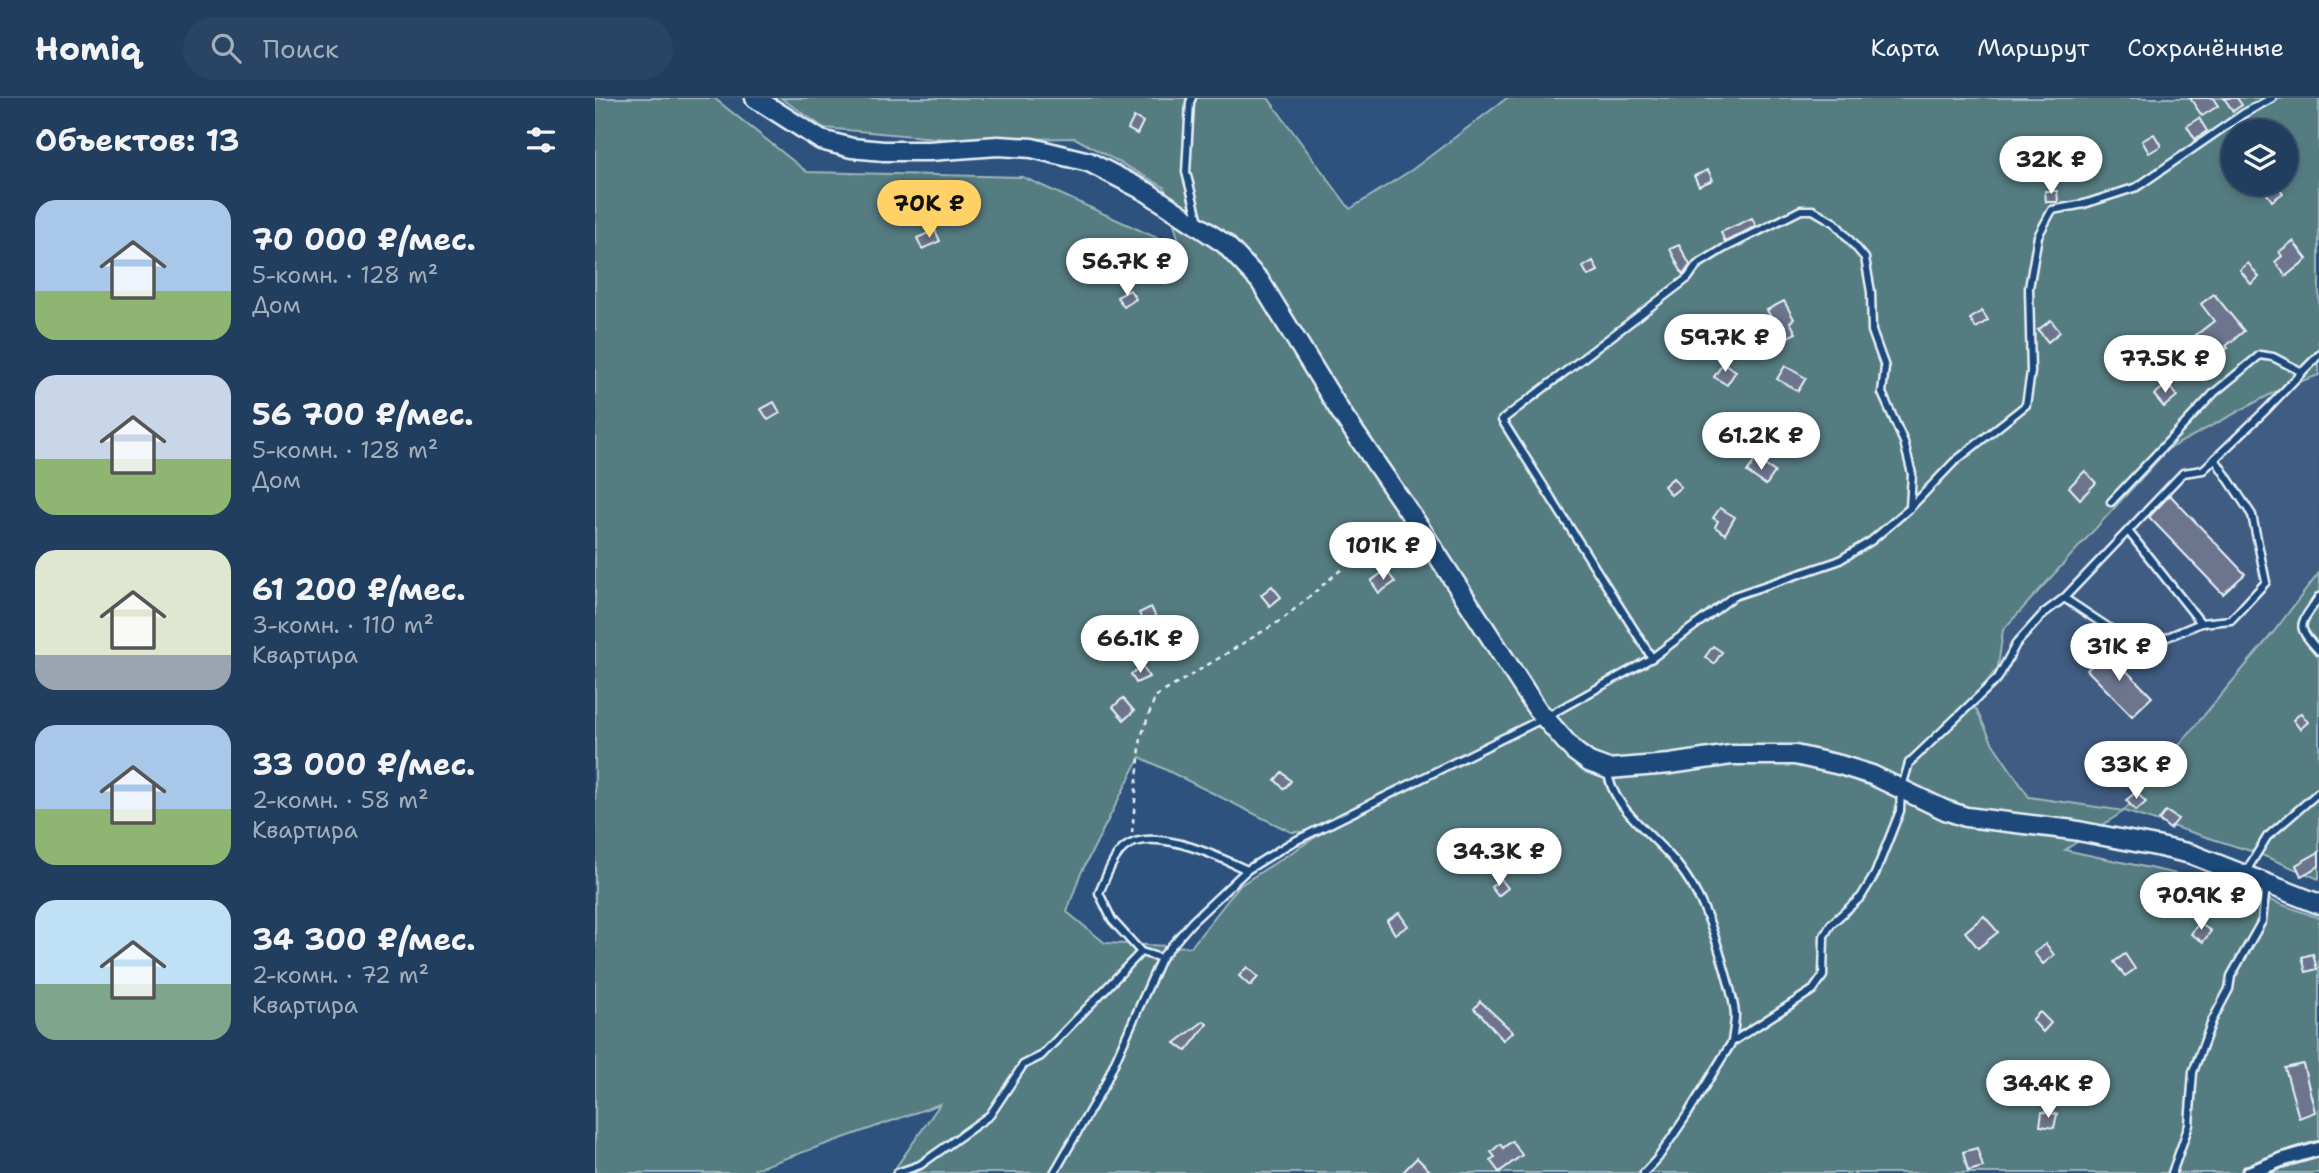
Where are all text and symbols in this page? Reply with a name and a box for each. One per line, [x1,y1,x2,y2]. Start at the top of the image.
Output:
search box [183,17,673,80]
text: Homiq [35,26,141,71]
icon: search [207,29,245,67]
text: Поиск [263,31,339,66]
text: Карта [1871,32,1939,64]
text: Маршрут [1977,32,2089,64]
text: Сохранённые [2127,32,2284,64]
map controls [2221,119,2298,196]
button: layers [2221,119,2298,196]
text: Объектов: 13 [35,120,240,161]
icon: filters [522,121,560,159]
pin: 32K ₽ [2002,136,2100,196]
text: 32K ₽ [2015,144,2087,174]
pin: 70K ₽ [880,180,978,240]
text: 70K ₽ [893,188,965,218]
text: 70 000 ₽/мес. [252,219,476,260]
icon: home [91,228,175,312]
pin: 56.7K ₽ [1062,238,1192,298]
text: 56.7K ₽ [1082,246,1172,276]
text: 5-комн. · 128 m² [252,260,438,290]
text: Дом [252,290,301,320]
pin: 59.7K ₽ [1660,314,1790,374]
text: 59.7K ₽ [1680,322,1770,352]
pin: 77.5K ₽ [2100,336,2230,395]
text: 77.5K ₽ [2120,343,2210,373]
text: 56 700 ₽/мес. [252,394,474,435]
icon: home [91,403,175,487]
pin: 61.2K ₽ [1696,412,1826,472]
text: 61.2K ₽ [1718,420,1804,450]
text: 5-комн. · 128 m² [252,435,438,465]
text: Дом [252,465,301,495]
pin: 101K ₽ [1326,522,1440,582]
text: 101K ₽ [1345,530,1421,560]
text: 61 200 ₽/мес. [252,569,466,610]
icon: home [91,578,175,662]
text: 3-комн. · 110 m² [252,610,434,640]
pin: 66.1K ₽ [1075,616,1205,675]
text: 66.1K ₽ [1097,623,1183,653]
pin: 31K ₽ [2070,624,2168,683]
text: 31K ₽ [2086,631,2152,661]
text: Квартира [252,640,358,670]
pin: 33K ₽ [2087,742,2185,801]
text: 33 000 ₽/мес. [252,744,475,785]
text: 33K ₽ [2100,749,2172,779]
icon: home [91,753,175,837]
text: 2-комн. · 58 m² [252,785,429,815]
text: Квартира [252,815,358,845]
pin: 34.3K ₽ [1434,828,1564,888]
text: 34.3K ₽ [1453,836,1545,866]
pin: 70.9K ₽ [2136,872,2266,932]
text: 70.9K ₽ [2156,880,2246,910]
text: 34 300 ₽/мес. [252,919,476,960]
icon: home [91,928,175,1012]
text: 2-комн. · 72 m² [252,960,429,990]
text: Квартира [252,990,358,1020]
pin: 34.4K ₽ [1983,1060,2113,1120]
text: 34.4K ₽ [2002,1068,2094,1098]

